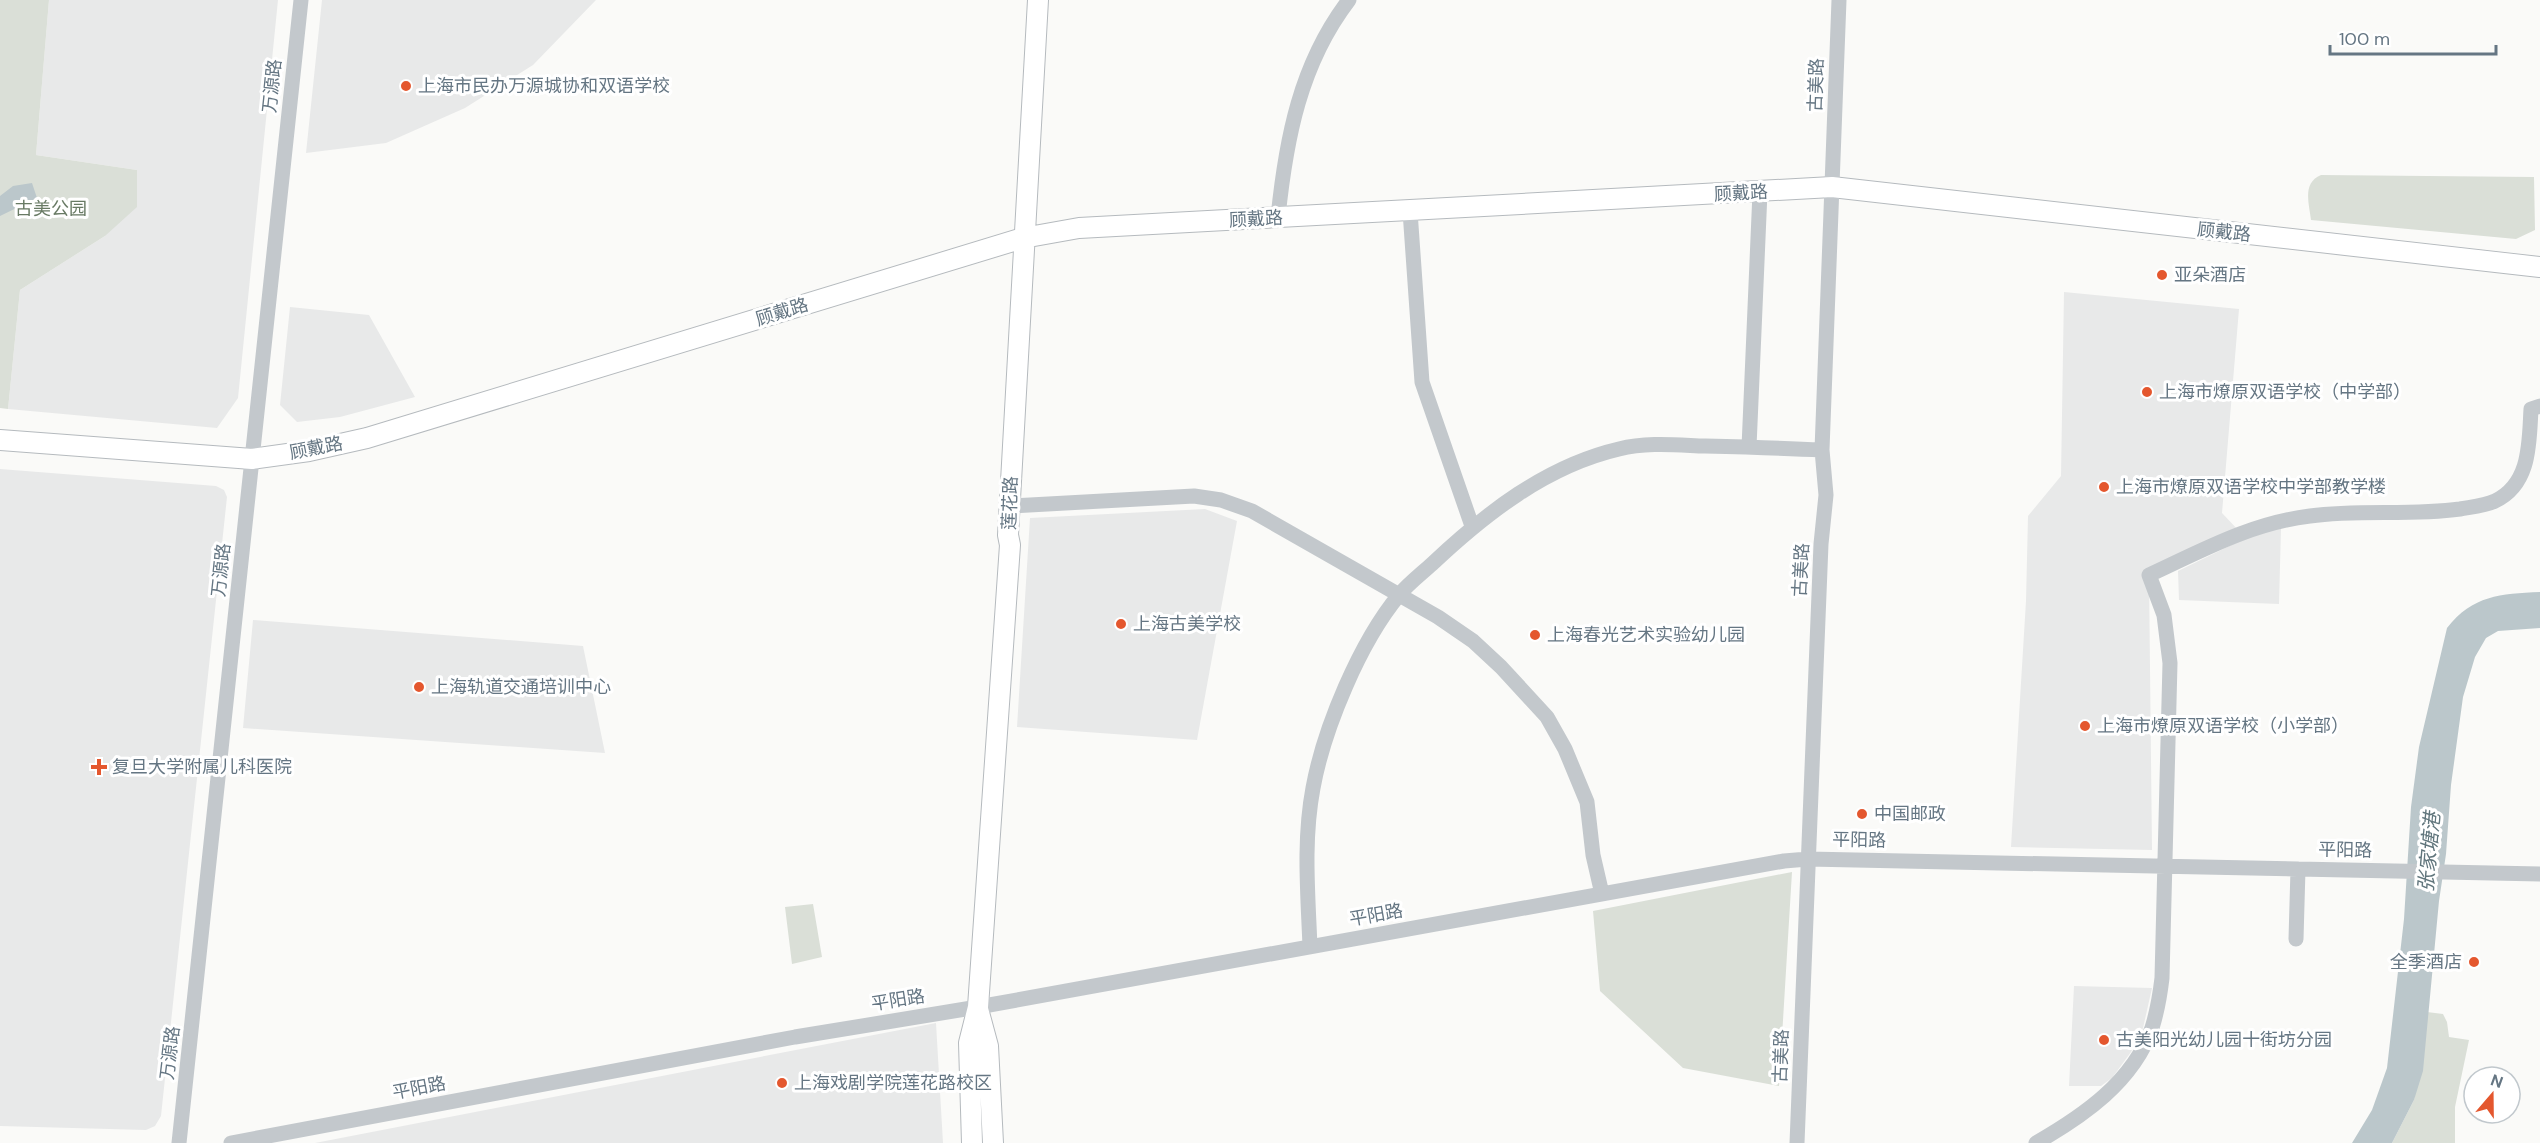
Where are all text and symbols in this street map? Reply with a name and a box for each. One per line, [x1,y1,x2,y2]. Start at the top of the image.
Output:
scale bar [2330,18,2496,56]
text: 100 m [2339,27,2390,51]
street label: 万源路 [257,58,287,114]
street label: 古美路 [1803,58,1829,112]
place label: 上海市民办万源城协和双语学校 [418,74,670,98]
marker: 上海市民办万源城协和双语学校 [399,79,413,93]
street label: 顾戴路 [1713,180,1769,206]
park label: 古美公园 [15,197,87,221]
street label: 顾戴路 [1228,206,1284,232]
street label: 顾戴路 [2196,217,2252,247]
place label: 亚朵酒店 [2174,263,2246,287]
marker: 亚朵酒店 [2155,268,2169,282]
street label: 顾戴路 [753,293,811,331]
place label: 上海市燎原双语学校（中学部） [2159,380,2411,404]
marker: 上海市燎原双语学校（中学部） [2140,385,2154,399]
street label: 顾戴路 [287,431,345,465]
place label: 上海市燎原双语学校中学部教学楼 [2116,475,2386,499]
street label: 莲花路 [997,476,1023,530]
marker: 上海市燎原双语学校中学部教学楼 [2097,480,2111,494]
street label: 万源路 [206,542,236,598]
street label: 古美路 [1788,542,1814,598]
place label: 上海古美学校 [1133,612,1241,636]
marker: 上海古美学校 [1114,617,1128,631]
place label: 上海春光艺术实验幼儿园 [1547,623,1745,647]
marker: 上海春光艺术实验幼儿园 [1528,628,1542,642]
place label: 上海轨道交通培训中心 [431,675,611,699]
marker: 上海轨道交通培训中心 [412,680,426,694]
place label: 上海市燎原双语学校（小学部） [2097,714,2349,738]
marker: 上海市燎原双语学校（小学部） [2078,719,2092,733]
place label: 复旦大学附属儿科医院 [112,755,292,779]
marker: 复旦大学附属儿科医院 [90,758,108,776]
place label: 中国邮政 [1874,802,1946,826]
marker: 中国邮政 [1855,807,1869,821]
water label: 张家塘港 [2413,808,2446,893]
street label: 平阳路 [1832,828,1886,852]
street label: 平阳路 [2318,838,2372,862]
street label: 平阳路 [1347,898,1405,932]
place label: 全季酒店 [2390,950,2462,974]
marker: 全季酒店 [2467,955,2481,969]
street label: 平阳路 [869,984,927,1016]
street label: 万源路 [155,1025,185,1081]
place label: 古美阳光幼儿园十街坊分园 [2116,1028,2332,1052]
street label: 古美路 [1768,1029,1794,1083]
marker: 古美阳光幼儿园十街坊分园 [2097,1033,2111,1047]
north arrow [2462,1065,2522,1125]
text: N [2488,1070,2506,1093]
street label: 平阳路 [390,1071,448,1105]
place label: 上海戏剧学院莲花路校区 [794,1071,992,1095]
marker: 上海戏剧学院莲花路校区 [775,1076,789,1090]

